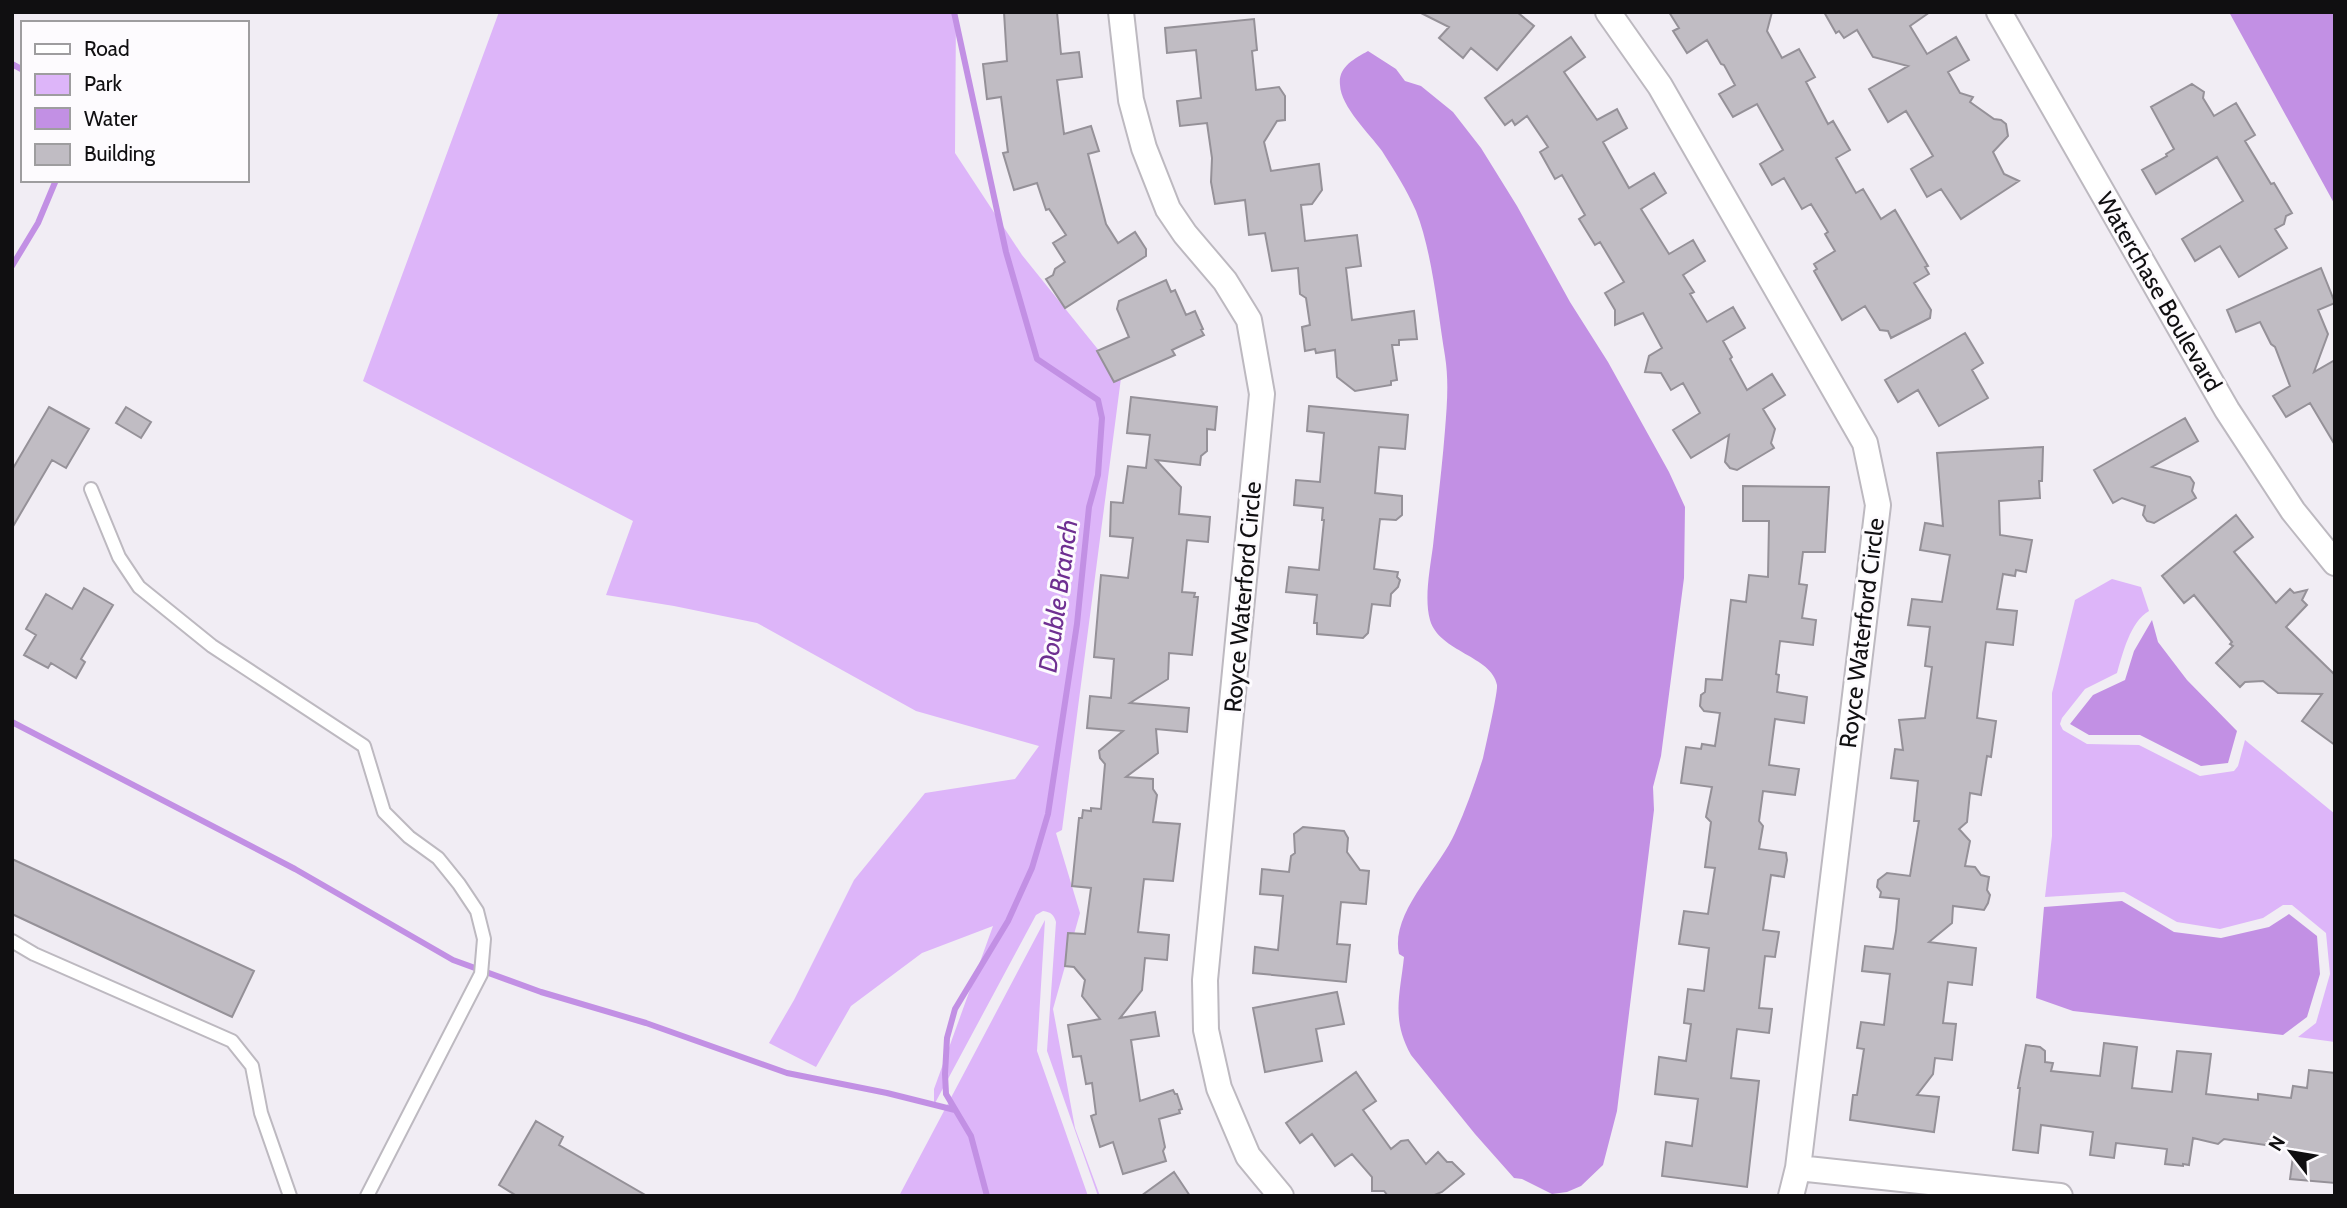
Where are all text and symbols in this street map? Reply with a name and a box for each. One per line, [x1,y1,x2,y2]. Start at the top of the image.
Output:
legend [21,21,248,182]
text: Road [84,36,130,61]
text: Park [84,71,122,96]
text: Water [84,106,138,131]
text: Building [84,141,156,166]
street label: Waterchase Boulevard [2091,187,2228,397]
street label: Royce Waterford Circle [1218,480,1267,714]
street label: Royce Waterford Circle [1833,516,1890,750]
water label: Double Branch [1031,517,1085,675]
north arrow [2256,1117,2326,1187]
text: N [2264,1132,2290,1155]

